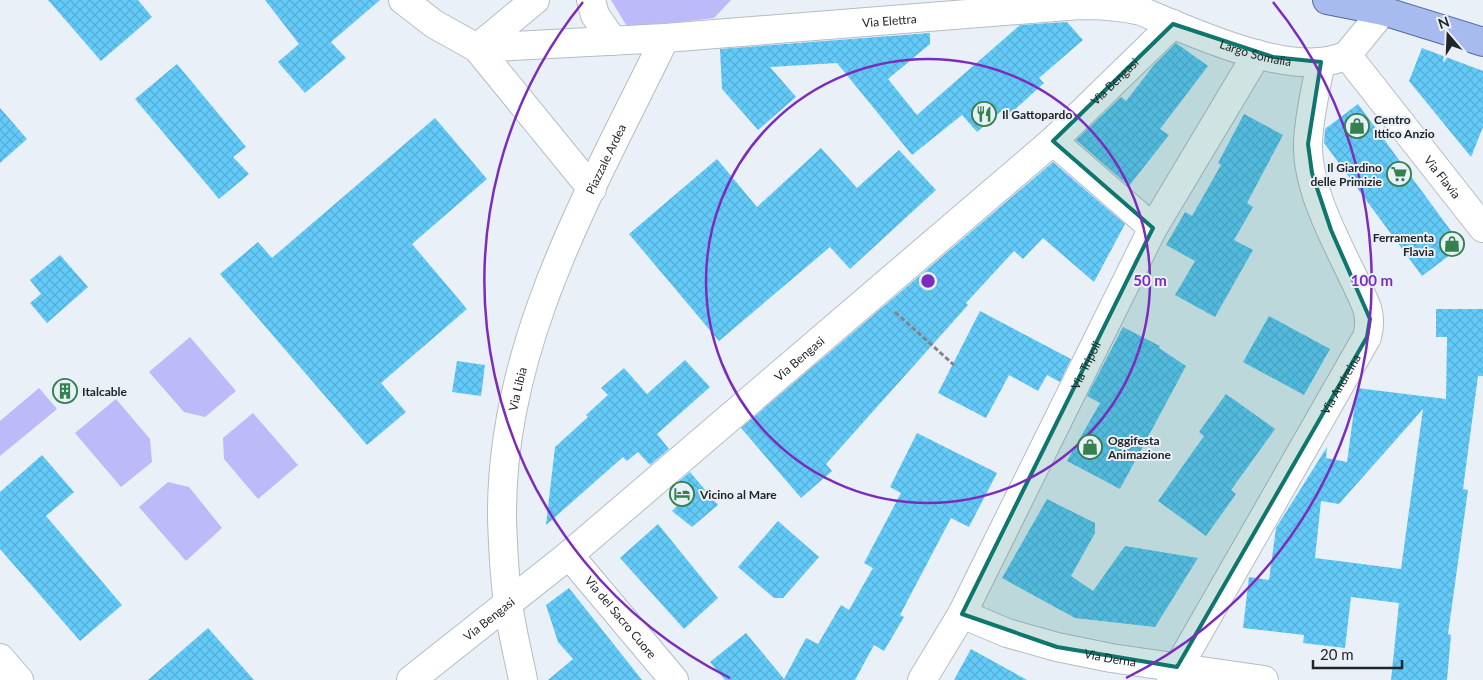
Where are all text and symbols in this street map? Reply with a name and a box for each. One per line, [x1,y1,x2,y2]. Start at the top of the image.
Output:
north arrow [1423,10,1473,60]
street label: Via Elettra [862,11,917,30]
text: N [1436,12,1451,32]
street label: Largo Somalia [1218,36,1292,69]
street label: Via Bengasi [1087,54,1141,108]
restaurant icon: Il Gattopardo [971,101,997,127]
place label: Il Gattopardo [1002,107,1072,122]
place label: Centro Ittico Anzio [1374,112,1435,141]
shop icon: Centro Ittico Anzio [1344,113,1370,139]
street label: Piazzale Ardea [582,121,629,196]
street label: Via Flavia [1421,152,1464,201]
place label: Il Giardino delle Primizie [1311,160,1383,189]
supermarket icon: Il Giardino delle Primizie [1386,161,1412,187]
place label: Ferramenta Flavia [1373,230,1434,259]
shop icon: Ferramenta Flavia [1439,231,1465,257]
text: 50 m [1133,271,1167,289]
text: 100 m [1351,271,1393,289]
centre of rings [919,272,937,290]
street label: Via Bengasi [771,333,827,384]
street label: Via Tripoli [1067,338,1104,392]
street label: Via Andreina [1317,351,1363,417]
street label: Via Libia [505,365,529,412]
building icon: Italcable [52,378,78,404]
place label: Italcable [82,384,128,399]
place label: Oggifesta Animazione [1107,433,1172,462]
shop icon: Oggifesta Animazione [1077,434,1103,460]
hotel icon: Vicino al Mare [669,481,695,507]
place label: Vicino al Mare [699,487,777,502]
street label: Via del Sacro Cuore [582,573,660,661]
street label: Via Bengasi [460,594,517,643]
scale bar [1313,638,1402,670]
street label: Via Derna [1083,645,1137,669]
text: 20 m [1320,645,1354,663]

